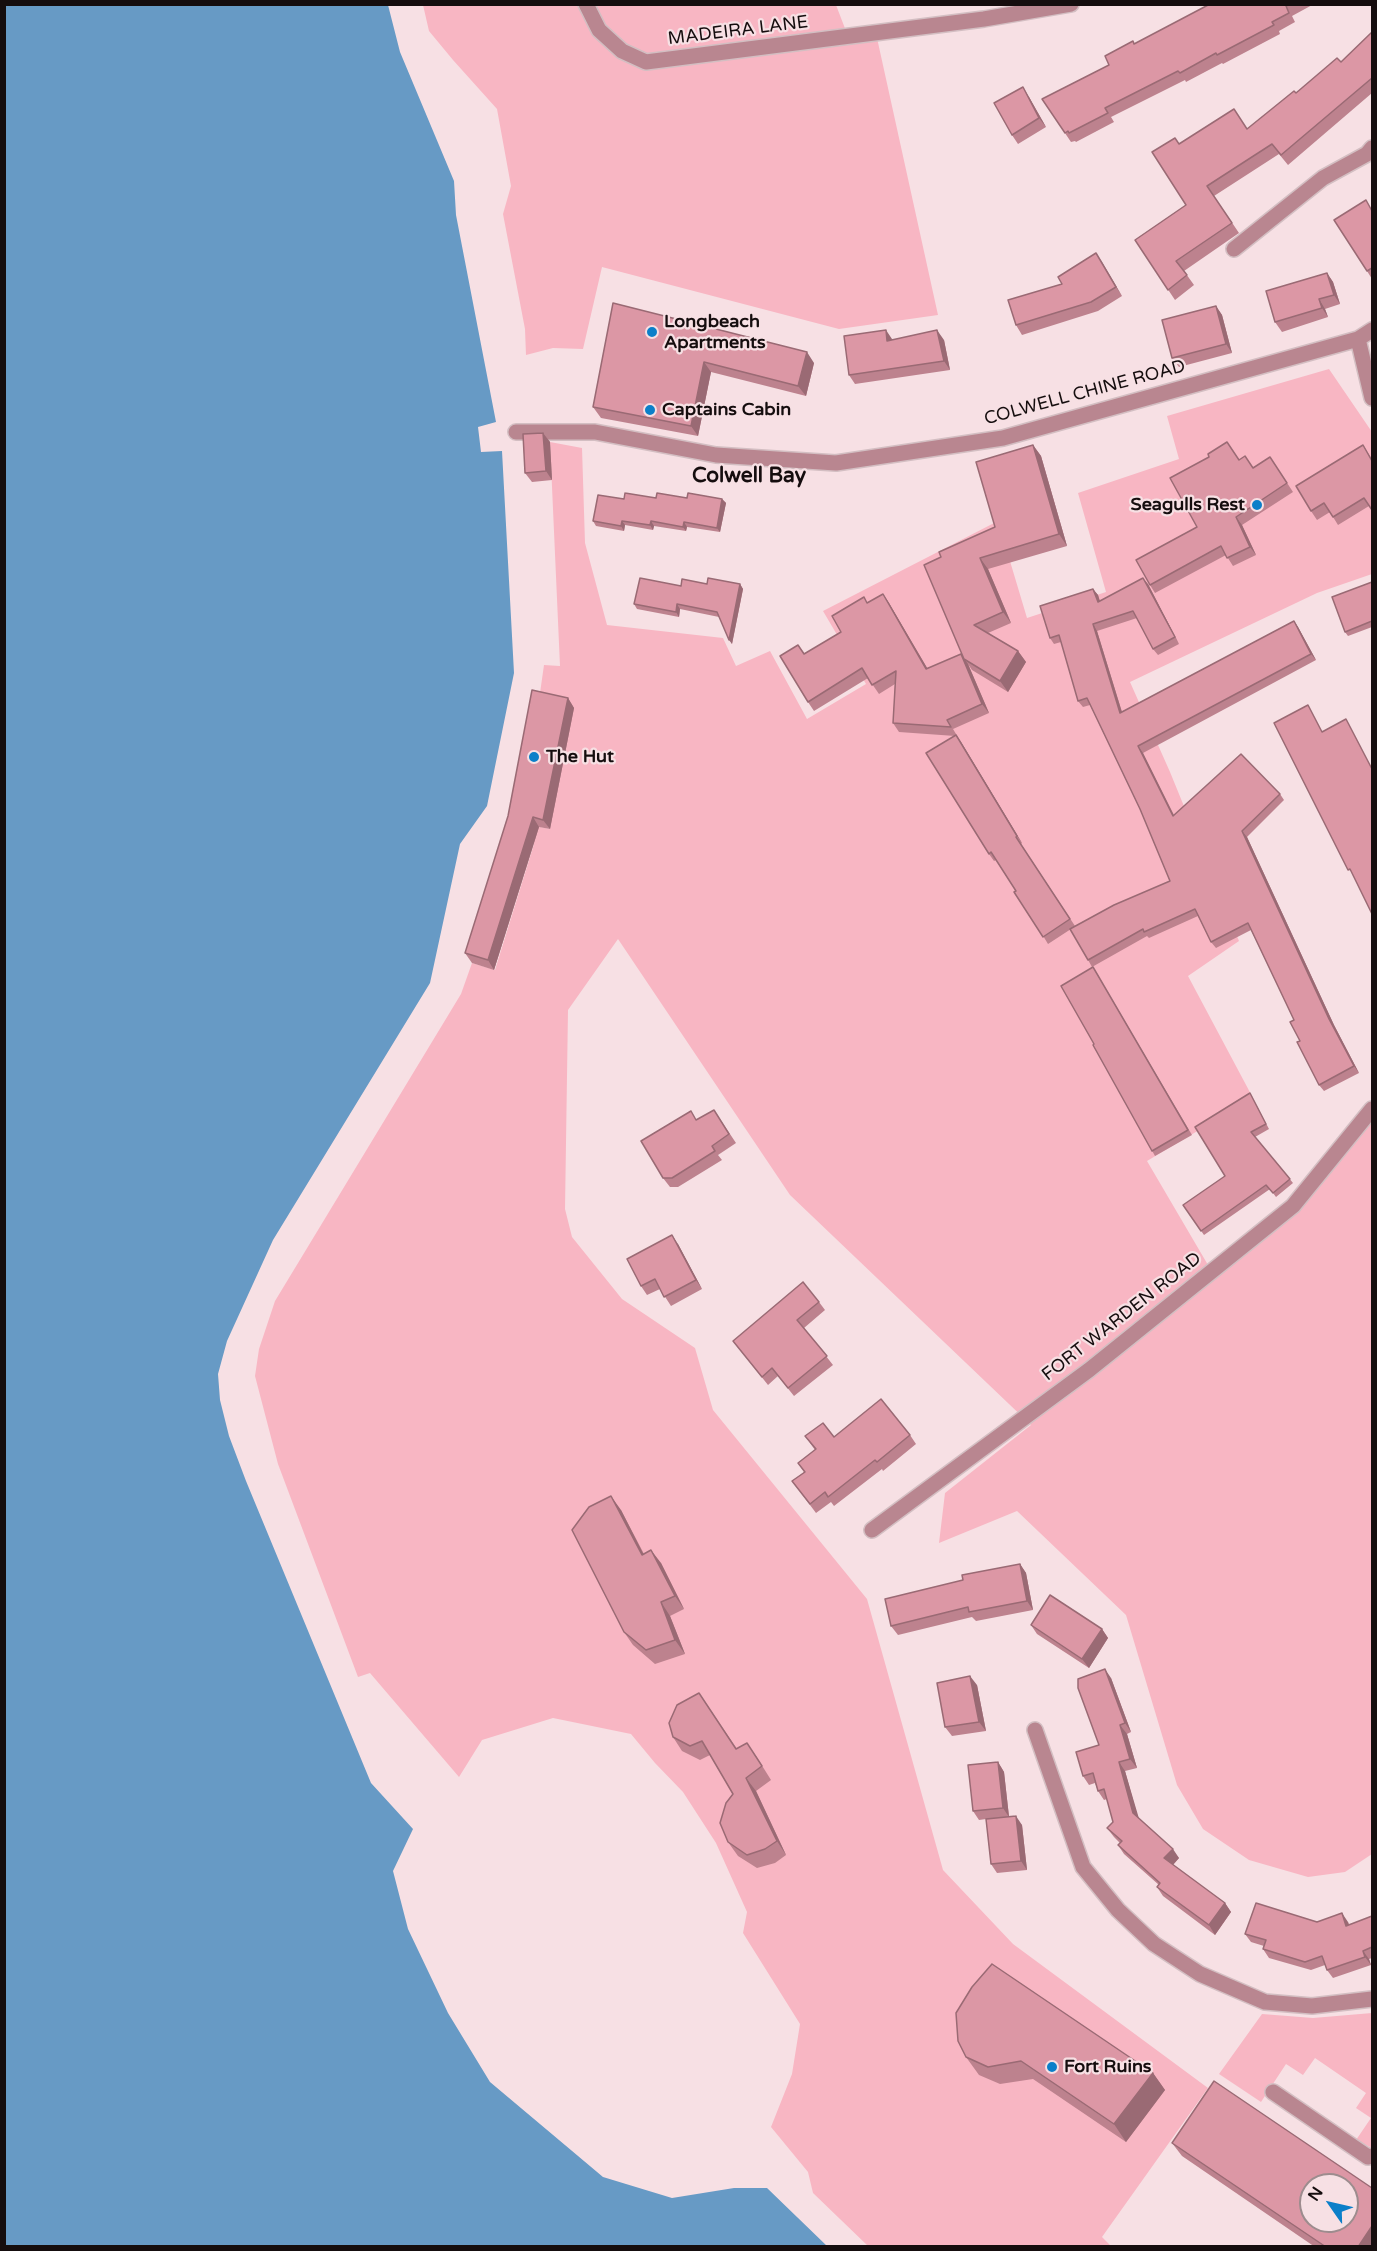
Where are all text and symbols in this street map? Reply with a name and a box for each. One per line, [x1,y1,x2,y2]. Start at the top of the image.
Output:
street label: MADEIRA LANE [667,12,809,50]
place label: Longbeach Apartments [664,311,766,354]
marker: Longbeach Apartments [645,325,659,339]
street label: COLWELL CHINE ROAD [982,356,1188,430]
place label: Captains Cabin [662,399,791,421]
marker: Captains Cabin [643,403,657,417]
district label: Colwell Bay [692,463,806,489]
place label: Seagulls Rest [1131,494,1245,516]
marker: Seagulls Rest [1250,498,1264,512]
place label: The Hut [546,746,614,768]
marker: The Hut [527,750,541,764]
street label: FORT WARDEN ROAD [1038,1248,1206,1386]
place label: Fort Ruins [1064,2056,1151,2078]
marker: Fort Ruins [1045,2060,1059,2074]
north arrow [1299,2173,1359,2233]
text: N [1304,2183,1328,2205]

